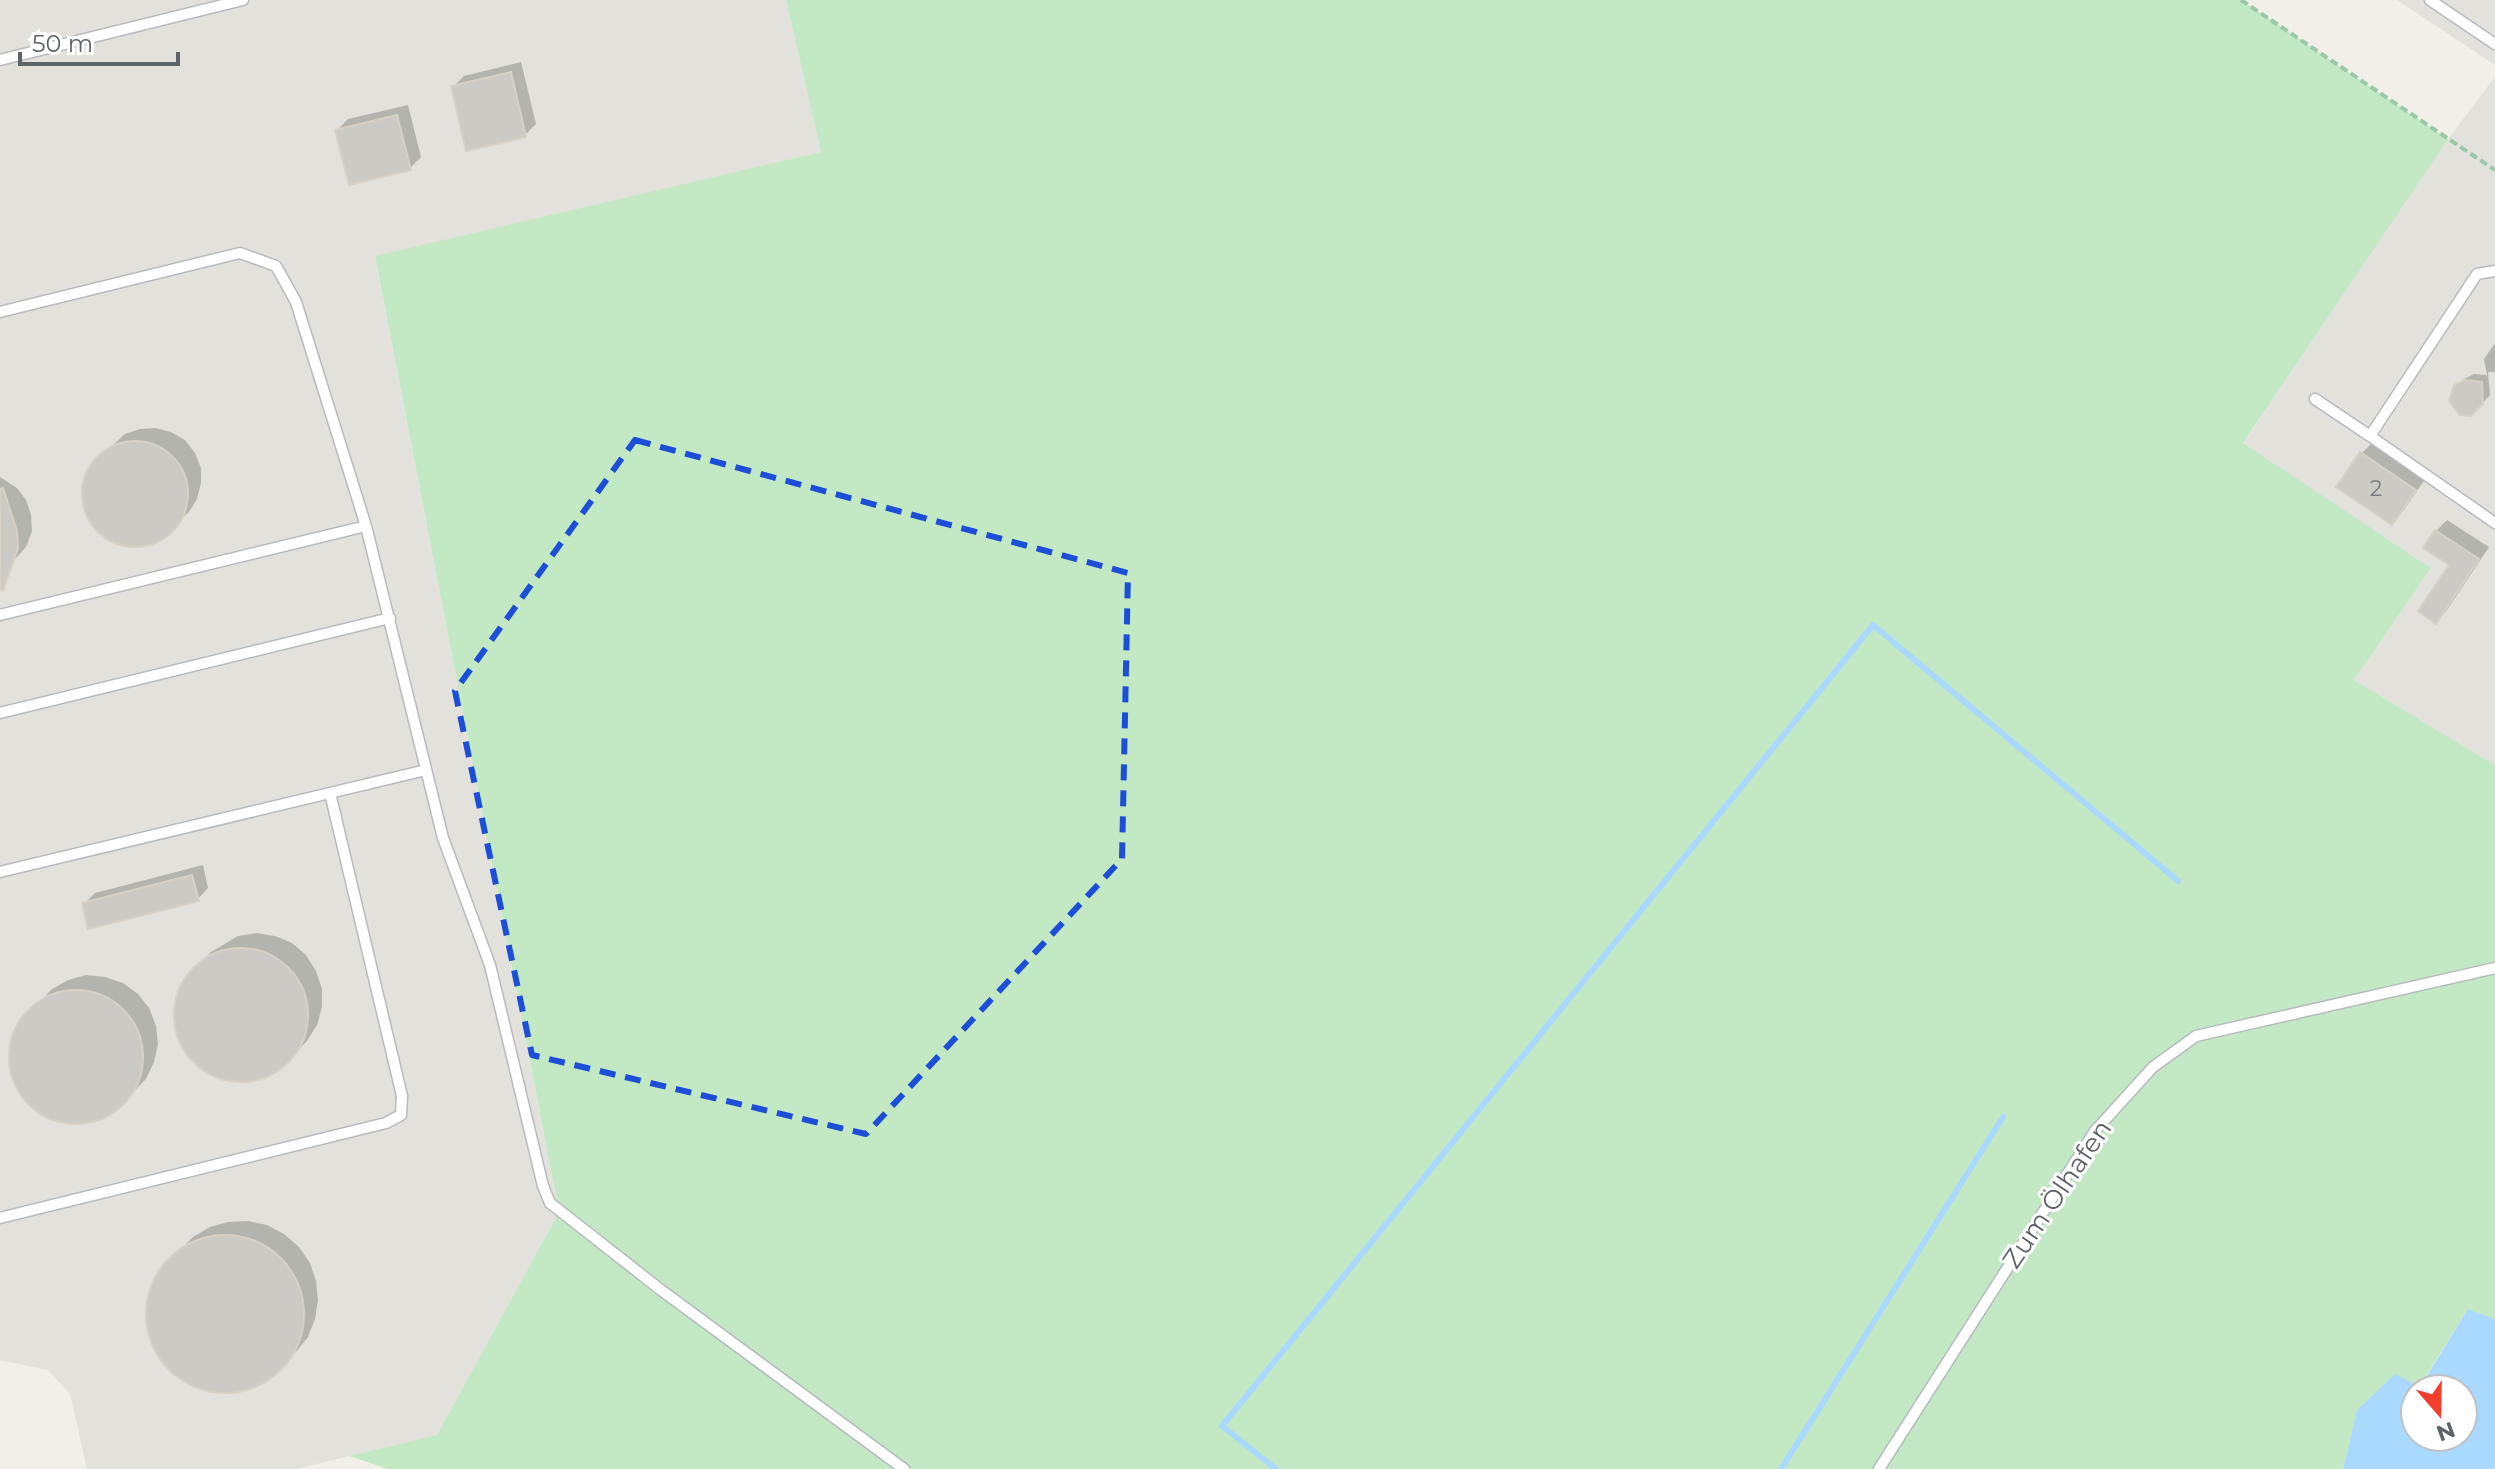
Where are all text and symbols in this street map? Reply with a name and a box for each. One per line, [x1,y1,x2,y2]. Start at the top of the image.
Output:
scale bar [20,16,178,66]
text: 50 m [32,29,93,58]
house number: 2 [2370,475,2382,502]
street label: Zum Ölhafen [1996,1114,2118,1274]
north arrow [2399,1373,2479,1453]
text: N [2433,1416,2459,1447]

